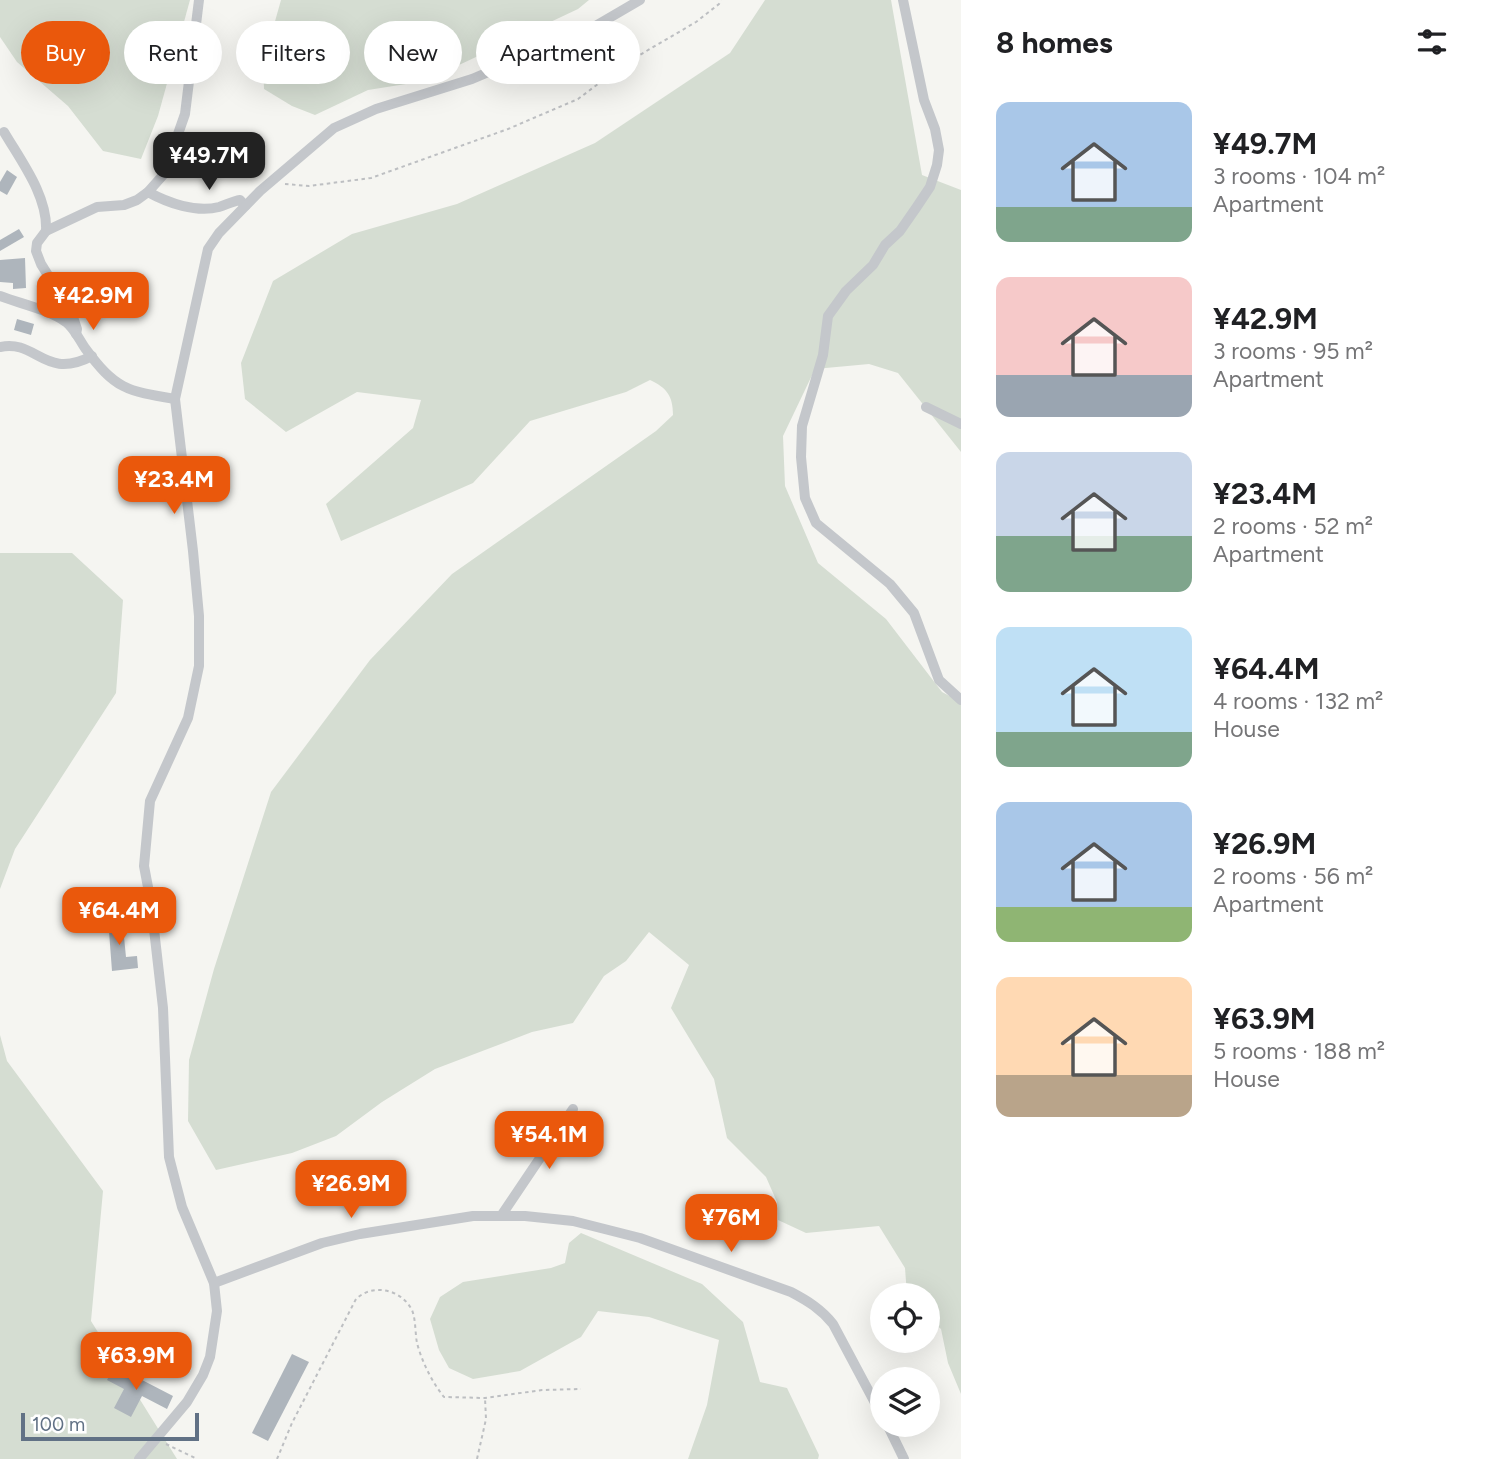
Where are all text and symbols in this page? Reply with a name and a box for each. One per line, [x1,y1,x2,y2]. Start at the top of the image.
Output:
chip: Buy [21,21,110,84]
chip: Rent [124,21,222,84]
chip: Filters [236,21,350,84]
chip: New [364,21,462,84]
chip: Apartment [476,21,640,84]
icon: filters [1413,23,1451,61]
text: 8 homes [996,24,1113,61]
text: ¥49.7M [1213,125,1317,162]
icon: home [1052,130,1136,214]
pin: ¥49.7M [152,132,266,192]
text: ¥49.7M [169,141,249,169]
text: 3 rooms · 104 m² [1213,162,1385,190]
text: Apartment [1213,190,1324,218]
pin: ¥42.9M [36,272,150,332]
text: ¥42.9M [53,281,133,309]
text: ¥42.9M [1213,300,1318,337]
icon: home [1052,305,1136,389]
text: 3 rooms · 95 m² [1213,337,1373,365]
text: Apartment [1213,365,1324,393]
pin: ¥23.4M [117,456,231,516]
text: ¥23.4M [134,465,214,493]
text: ¥23.4M [1213,475,1317,512]
icon: home [1052,480,1136,564]
text: 2 rooms · 52 m² [1213,512,1373,540]
text: Apartment [1213,540,1324,568]
text: ¥64.4M [1213,650,1319,687]
icon: home [1052,655,1136,739]
text: 4 rooms · 132 m² [1213,687,1383,715]
text: House [1213,715,1280,743]
text: ¥26.9M [1213,825,1316,862]
icon: home [1052,830,1136,914]
text: 2 rooms · 56 m² [1213,862,1373,890]
pin: ¥64.4M [62,888,176,947]
text: Apartment [1213,890,1324,918]
text: ¥64.4M [78,896,160,924]
text: ¥63.9M [1213,1000,1316,1037]
icon: home [1052,1005,1136,1089]
text: 5 rooms · 188 m² [1213,1037,1385,1065]
text: House [1213,1065,1280,1093]
pin: ¥54.1M [492,1112,606,1171]
text: ¥54.1M [511,1120,587,1148]
pin: ¥26.9M [294,1160,408,1220]
text: ¥26.9M [311,1169,391,1197]
pin: ¥76M [690,1194,772,1254]
text: ¥76M [701,1203,761,1231]
map controls [870,1283,940,1437]
button: locate [870,1283,940,1353]
pin: ¥63.9M [79,1332,193,1392]
text: ¥63.9M [97,1341,175,1369]
button: layers [870,1367,940,1437]
scale bar [21,1410,200,1442]
text: 100 m [32,1413,85,1436]

